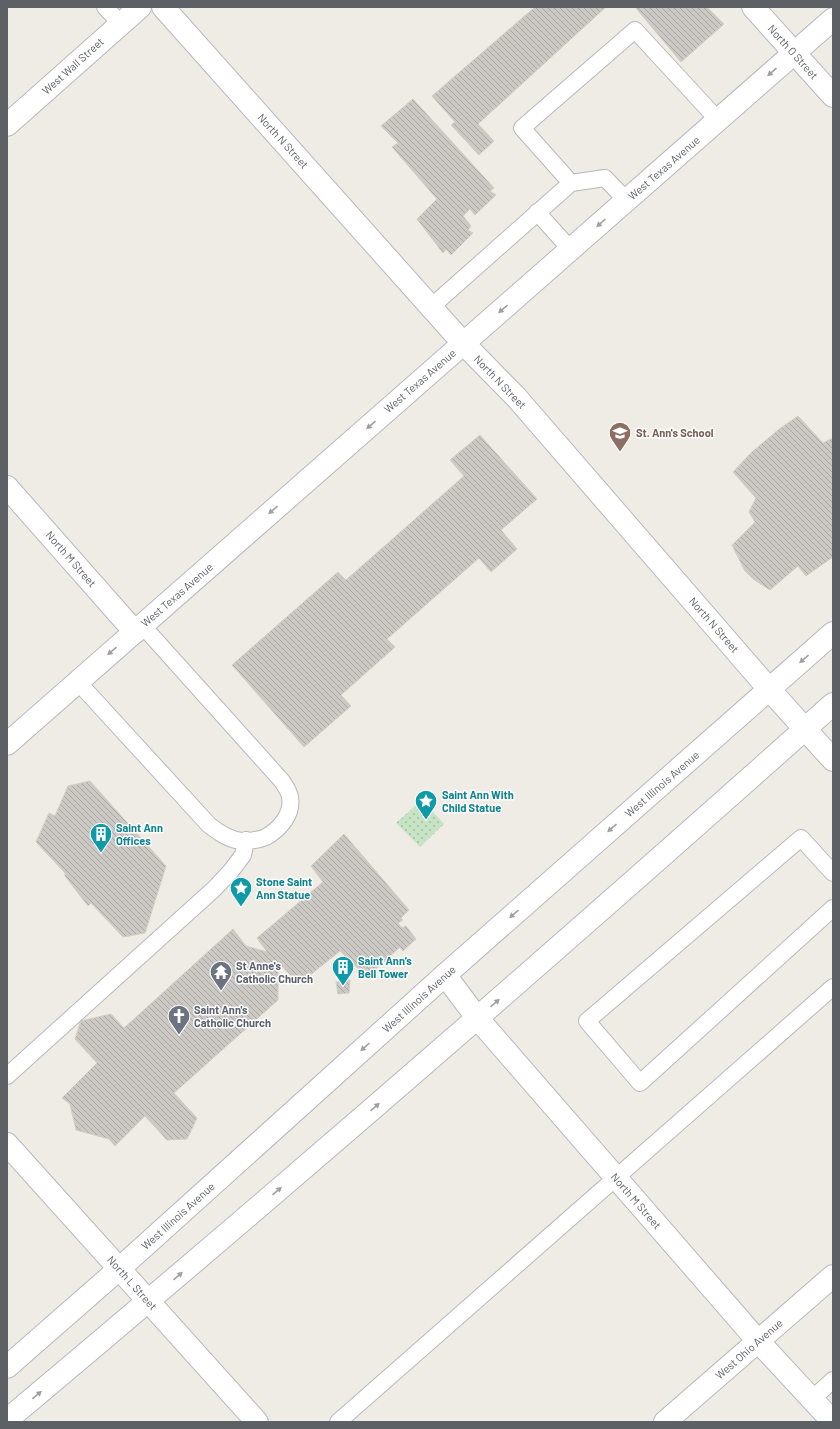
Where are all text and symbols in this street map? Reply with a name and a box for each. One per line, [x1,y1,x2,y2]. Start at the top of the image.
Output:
street label: North O Street [766,22,821,82]
street label: West Wall Street [39,35,106,97]
one-way arrow [767,68,777,77]
street label: North N Street [255,111,311,171]
street label: West Texas Avenue [625,133,702,202]
one-way arrow [596,218,606,227]
one-way arrow [498,304,508,313]
street label: West Texas Avenue [381,346,458,415]
street label: North N Street [472,352,529,411]
one-way arrow [366,420,376,429]
school or university icon: St. Ann's School [607,420,633,453]
place label: St. Ann's School [636,426,714,439]
one-way arrow [268,506,278,515]
street label: North M Street [44,528,99,589]
street label: West Texas Avenue [138,560,215,629]
street label: North N Street [687,594,742,655]
one-way arrow [107,647,118,656]
one-way arrow [799,654,809,664]
street label: West Illinois Avenue [622,748,702,819]
place icon: Saint Ann With Child Statue [413,788,439,821]
place label: Saint Ann With Child Statue [442,788,514,814]
building icon: Saint Ann Offices [88,821,114,854]
place label: Saint Ann Offices [116,821,163,847]
one-way arrow [607,824,617,833]
place icon: Stone Saint Ann Statue [228,875,254,908]
place label: Stone Saint Ann Statue [256,875,312,901]
one-way arrow [509,910,520,919]
building icon: Saint Ann’s Bell Tower [330,954,356,987]
place label: Saint Ann’s Bell Tower [358,954,412,980]
temple icon: St Anne's Catholic Church [208,959,234,992]
place label: St Anne's Catholic Church [236,959,313,985]
street label: West Illinois Avenue [379,962,458,1035]
one-way arrow [490,999,500,1008]
church icon: Saint Ann's Catholic Church [166,1003,192,1036]
place label: Saint Ann's Catholic Church [194,1003,271,1029]
one-way arrow [360,1043,370,1052]
one-way arrow [370,1102,381,1111]
street label: North M Street [609,1170,664,1231]
street label: West Illinois Avenue [138,1179,217,1252]
one-way arrow [272,1187,282,1196]
street label: North L Street [105,1253,160,1312]
one-way arrow [173,1272,184,1281]
street label: West Ohio Avenue [712,1316,785,1381]
one-way arrow [32,1391,42,1400]

